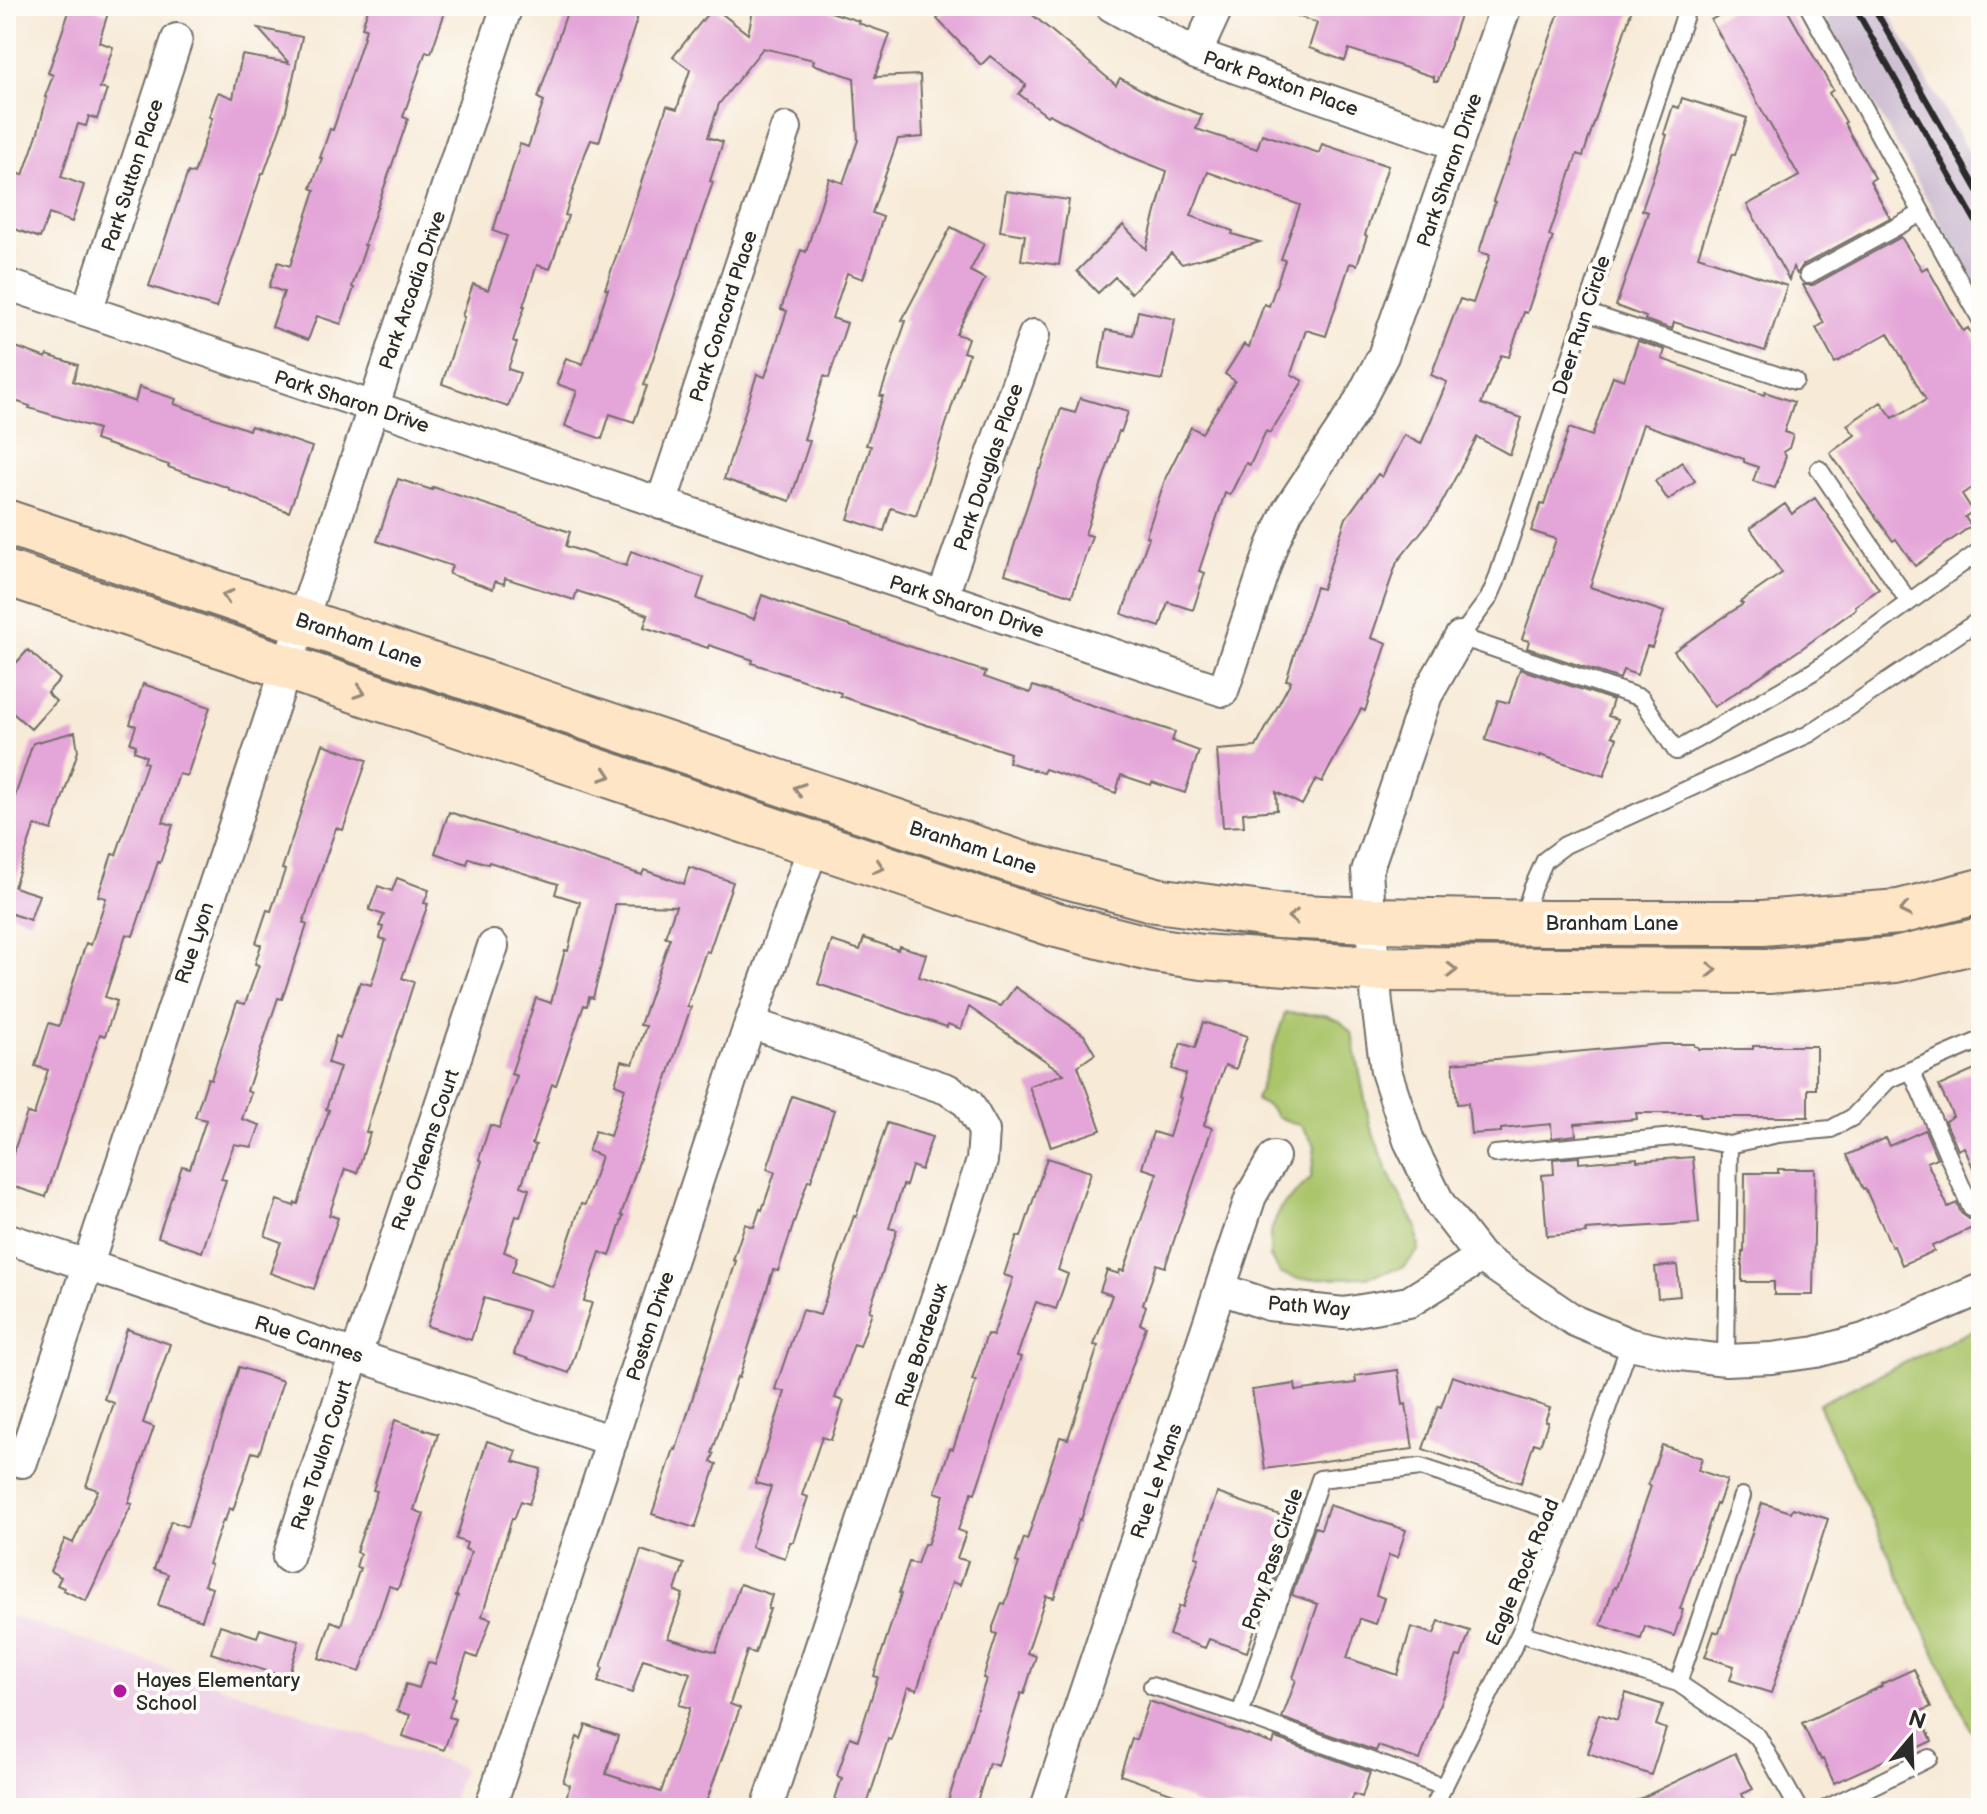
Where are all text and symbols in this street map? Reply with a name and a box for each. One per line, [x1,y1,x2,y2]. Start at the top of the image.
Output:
street label: Park Paxton Place [1200,46,1361,122]
street label: Park Sharon Drive [1412,90,1488,251]
street label: Park Sutton Place [97,96,169,255]
street label: Park Arcadia Drive [375,208,451,373]
street label: Park Concord Place [685,227,763,405]
street label: Deer Run Circle [1548,252,1616,398]
street label: Park Sharon Drive [271,366,432,438]
street label: Park Douglas Place [949,380,1029,554]
street label: Park Sharon Drive [886,571,1047,643]
one-way arrow [221,589,235,605]
street label: Branham Lane [292,608,425,674]
one-way arrow [352,682,366,698]
one-way arrow [598,765,612,781]
one-way arrow [793,783,807,799]
street label: Branham Lane [906,816,1040,880]
one-way arrow [871,857,885,873]
street label: Rue Lyon [170,899,219,987]
one-way arrow [1899,901,1913,918]
one-way arrow [1286,908,1299,925]
street label: Branham Lane [1546,912,1679,936]
one-way arrow [1446,961,1459,979]
one-way arrow [1706,961,1719,979]
street label: Rue Orleans Court [387,1066,465,1234]
street label: Poston Drive [622,1268,680,1384]
street label: Rue Bordeaux [891,1279,954,1411]
street label: Path Way [1267,1291,1351,1323]
street label: Rue Cannes [251,1311,366,1369]
street label: Rue Toulon Court [286,1377,358,1534]
street label: Rue Le Mans [1126,1420,1188,1542]
street label: Pony Pass Circle [1237,1485,1308,1633]
street label: Eagle Rock Road [1481,1495,1565,1650]
place label: Hayes Elementary School [136,1669,300,1716]
marker: Hayes Elementary School [111,1682,129,1700]
north arrow [1871,1698,1951,1778]
text: N [1905,1705,1929,1736]

